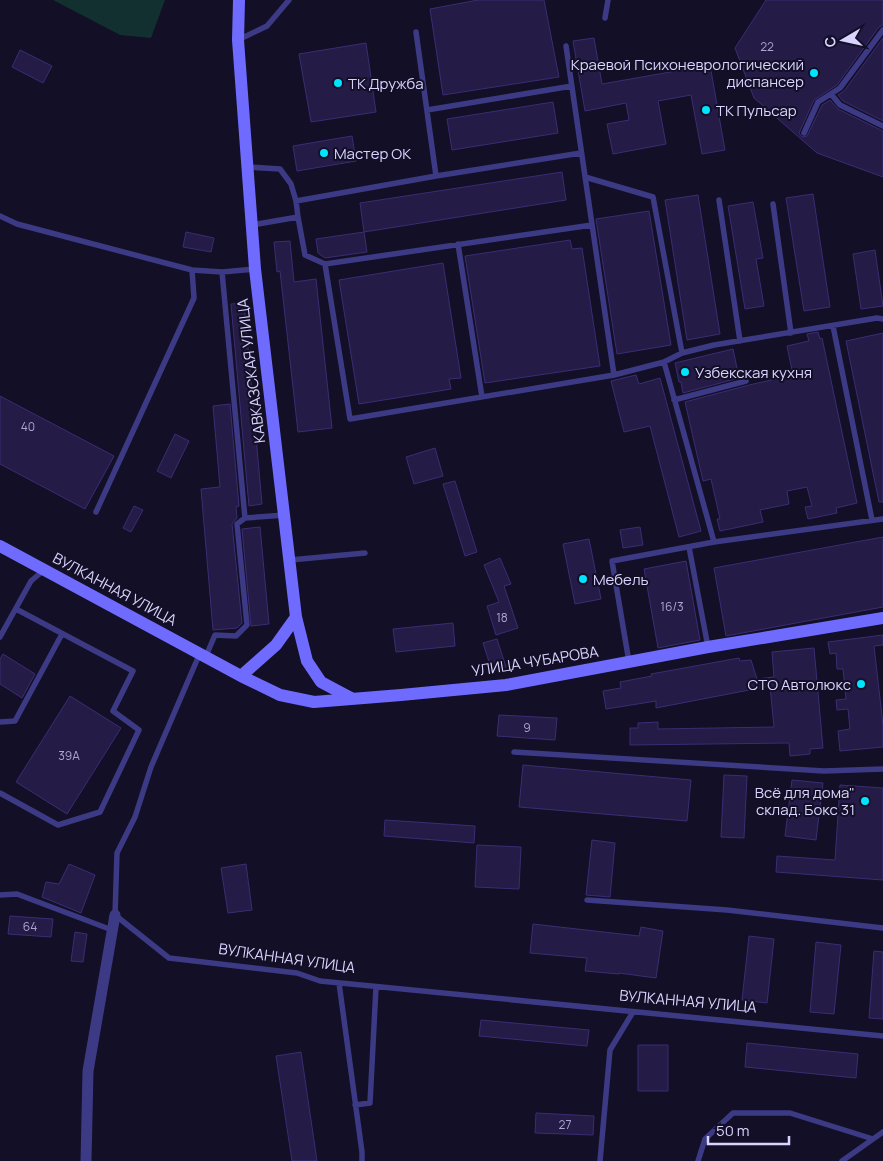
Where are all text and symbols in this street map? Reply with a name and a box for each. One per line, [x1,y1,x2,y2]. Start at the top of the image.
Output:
north arrow [818,15,868,65]
text: С [819,36,840,49]
house number: 22 [760,38,774,55]
place label: Краевой Психоневрологический диспансер [571,54,804,92]
marker: Краевой Психоневрологический диспансер [808,67,820,79]
place label: ТК Дружба [348,73,424,94]
marker: ТК Дружба [332,77,344,89]
place label: ТК Пульсар [716,100,797,121]
marker: ТК Пульсар [700,104,712,116]
place label: Мастер ОК [334,143,411,164]
marker: Мастер ОК [318,147,330,159]
street label: КАВКАЗСКАЯ УЛИЦА [232,297,270,445]
place label: Узбекская кухня [695,362,812,383]
marker: Узбекская кухня [679,366,691,378]
house number: 40 [21,418,35,435]
street label: ВУЛКАННАЯ УЛИЦА [49,547,181,631]
place label: Мебель [593,569,649,590]
marker: Мебель [577,573,589,585]
house number: 16/3 [660,598,684,615]
house number: 18 [496,609,508,626]
street label: УЛИЦА ЧУБАРОВА [470,641,600,681]
place label: СТО Автолюкс [748,674,851,695]
marker: СТО Автолюкс [855,678,867,690]
house number: 9 [523,719,531,736]
house number: 39А [58,747,80,764]
place label: Всё для дома" склад. Бокс 31 [755,782,855,820]
marker: Всё для дома" склад. Бокс 31 [859,795,871,807]
house number: 64 [23,918,37,935]
street label: ВУЛКАННАЯ УЛИЦА [217,938,357,978]
street label: ВУЛКАННАЯ УЛИЦА [618,985,758,1018]
scale bar [708,1114,789,1146]
house number: 27 [559,1116,571,1133]
text: 50 m [716,1120,750,1141]

